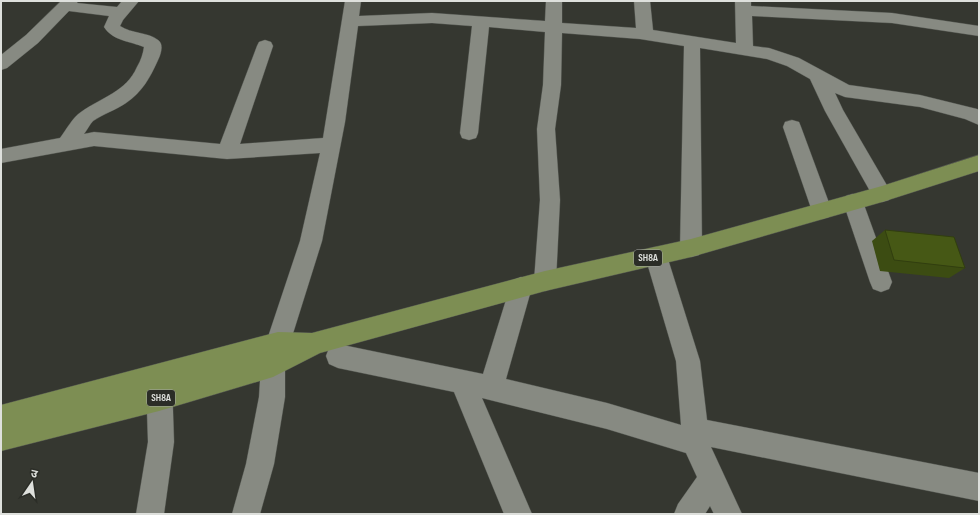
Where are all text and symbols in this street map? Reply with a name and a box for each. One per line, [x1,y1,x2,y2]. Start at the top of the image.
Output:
road number: SH8A [634,250,662,266]
road number: SH8A [147,390,175,406]
north arrow [12,463,52,503]
text: उ [30,467,39,481]

